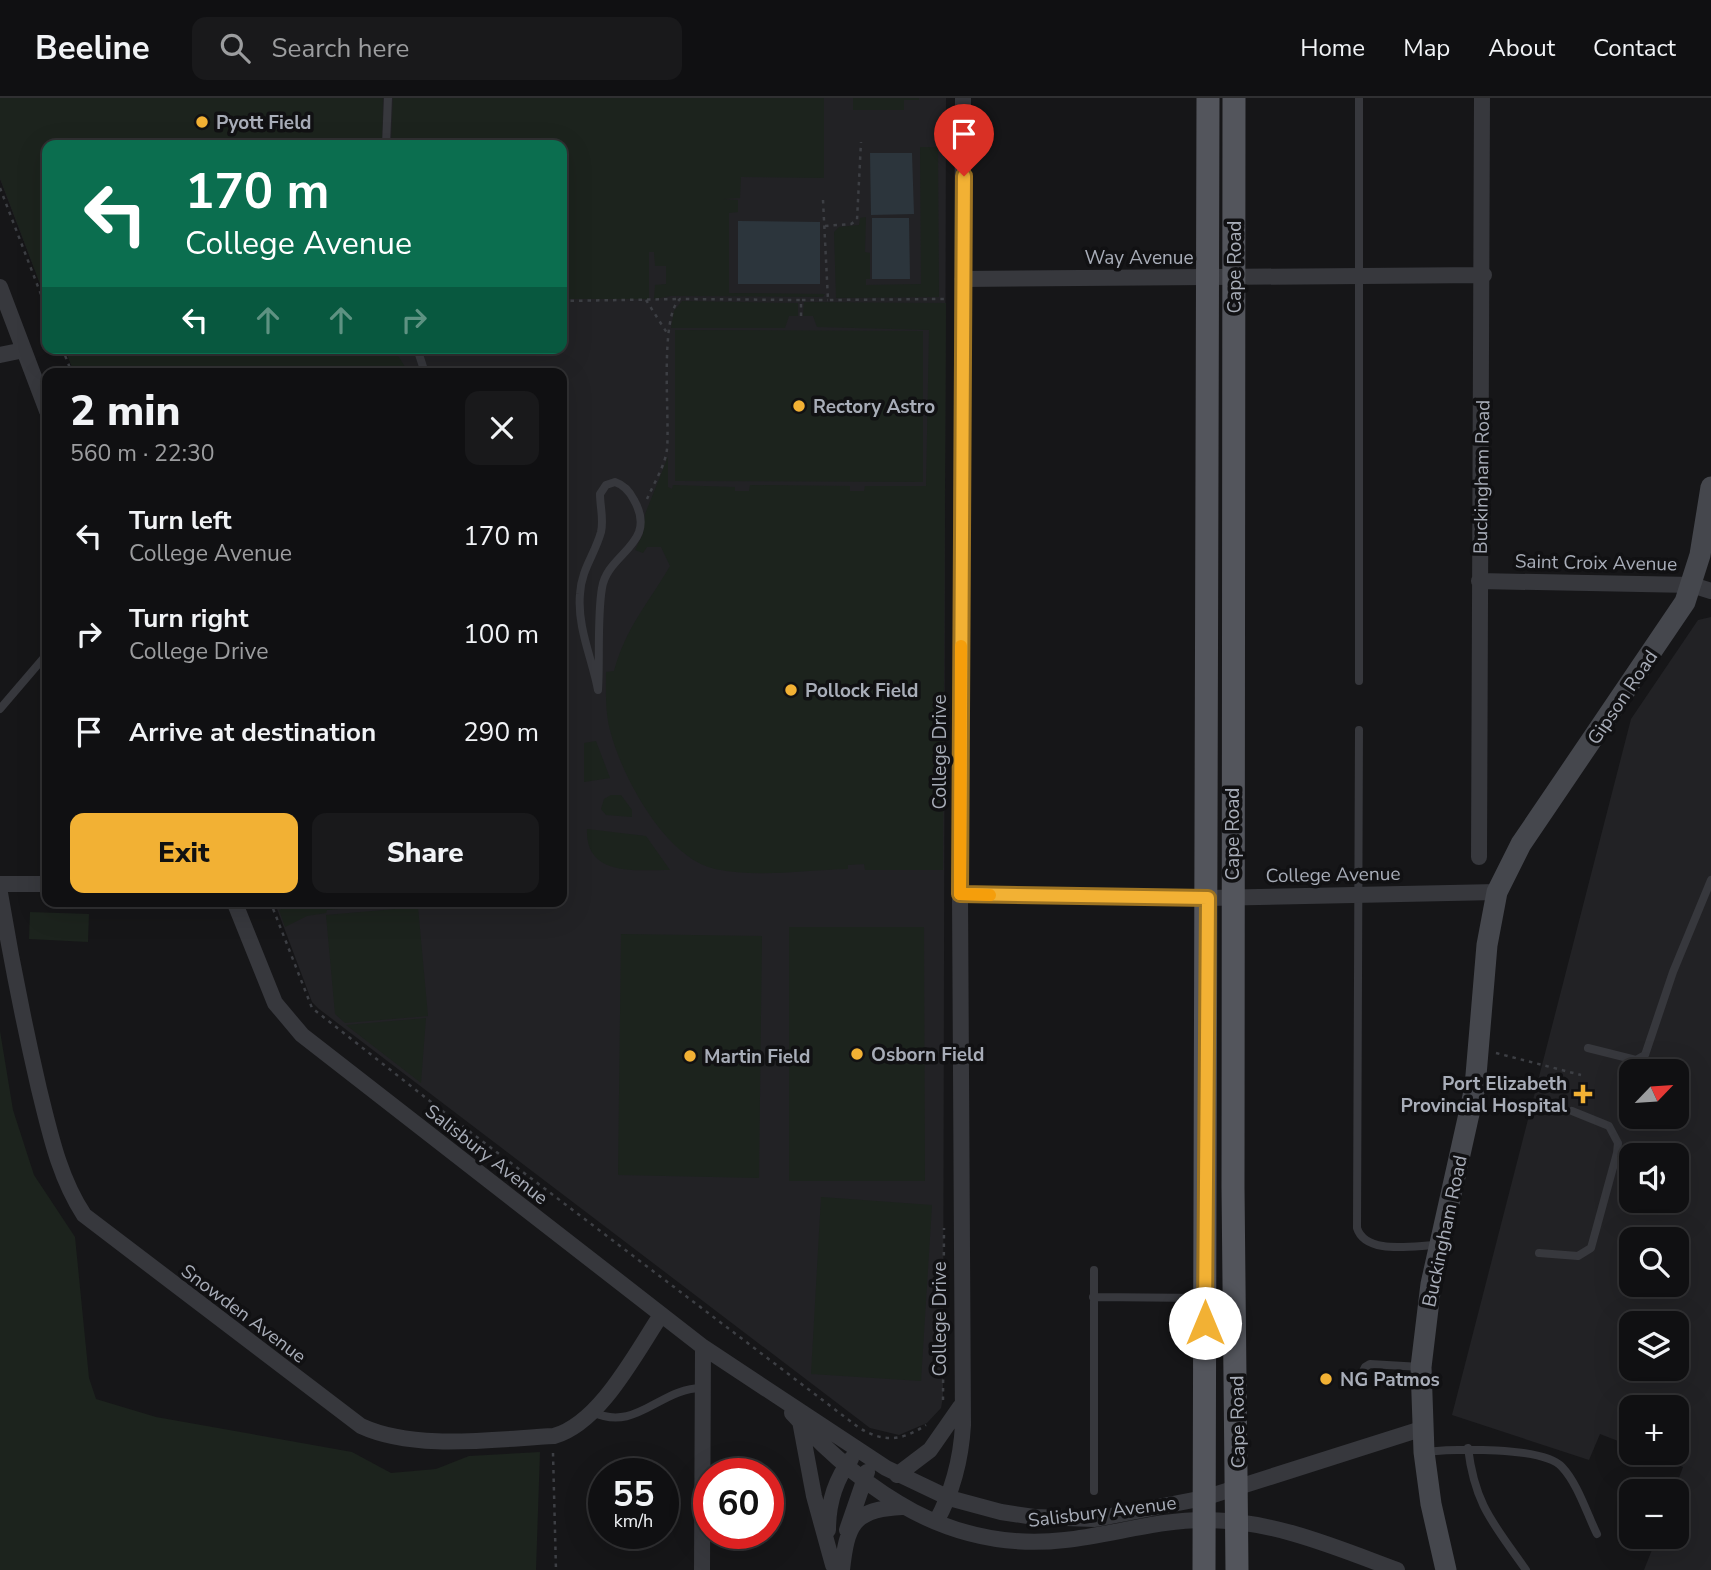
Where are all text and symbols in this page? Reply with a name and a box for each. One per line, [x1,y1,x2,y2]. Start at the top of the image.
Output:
search box [192,17,682,80]
text: Beeline [35,26,150,71]
icon: search [216,29,254,67]
text: Search here [272,31,409,66]
text: Home [1300,32,1365,64]
text: Map [1403,32,1450,64]
text: About [1488,32,1555,64]
text: Contact [1593,32,1676,64]
pin [934,104,994,176]
place label: Pyott Field [216,110,312,136]
marker: Pyott Field [194,114,210,130]
icon: arrive [945,115,983,153]
text: 170 m [185,158,329,225]
icon: left [70,168,161,259]
street label: Cape Road [1222,221,1248,313]
text: College Avenue [185,222,412,265]
street label: Way Avenue [1084,245,1194,271]
icon: left [176,301,214,339]
icon: ahead [249,301,287,339]
icon: ahead [322,301,360,339]
icon: right [395,301,433,339]
text: 2 min [70,383,180,440]
button: close [465,391,539,465]
place label: Rectory Astro [813,394,935,420]
marker: Rectory Astro [791,398,807,414]
street label: Buckingham Road [1468,400,1496,554]
text: 560 m · 22:30 [70,438,215,469]
text: Turn left [129,503,232,538]
icon: left [70,517,108,555]
text: 170 m [463,519,539,554]
text: College Avenue [129,538,292,569]
street label: Saint Croix Avenue [1515,549,1677,577]
text: Turn right [129,601,248,636]
icon: right [70,615,108,653]
text: 100 m [463,617,539,652]
text: College Drive [129,636,268,667]
street label: Gipson Road [1582,645,1664,750]
place label: Pollock Field [805,678,918,704]
marker: Pollock Field [783,682,799,698]
street label: College Drive [927,694,953,810]
icon: arrive [70,713,108,751]
text: Arrive at destination [129,715,376,750]
text: 290 m [463,715,539,750]
street label: Cape Road [1220,788,1246,880]
button: Exit [70,813,298,893]
button: Share [312,813,539,893]
street label: College Avenue [1265,861,1401,889]
place label: Osborn Field [871,1042,984,1068]
place label: Martin Field [704,1044,810,1070]
marker: Osborn Field [849,1046,865,1062]
marker: Martin Field [682,1048,698,1064]
north arrow [1619,1059,1689,1129]
map controls [1619,1059,1689,1549]
place label: Port Elizabeth Provincial Hospital [1400,1071,1567,1119]
marker: Port Elizabeth Provincial Hospital [1573,1084,1593,1104]
street label: Salisbury Avenue [420,1099,553,1211]
button: sound [1619,1143,1689,1213]
street label: Buckingham Road [1416,1153,1474,1309]
button: search [1619,1227,1689,1297]
street label: Snowden Avenue [176,1258,311,1369]
street label: College Drive [927,1261,953,1377]
position arrow [1168,1286,1242,1360]
button: layers [1619,1311,1689,1381]
place label: NG Patmos [1340,1367,1440,1393]
marker: NG Patmos [1318,1371,1334,1387]
street label: Cape Road [1224,1375,1252,1469]
button: + [1619,1395,1689,1465]
speed limit sign: 60 [693,1458,784,1549]
text: 55 [612,1471,655,1518]
button: − [1619,1479,1689,1549]
street label: Salisbury Avenue [1026,1490,1178,1534]
text: km/h [614,1509,653,1533]

